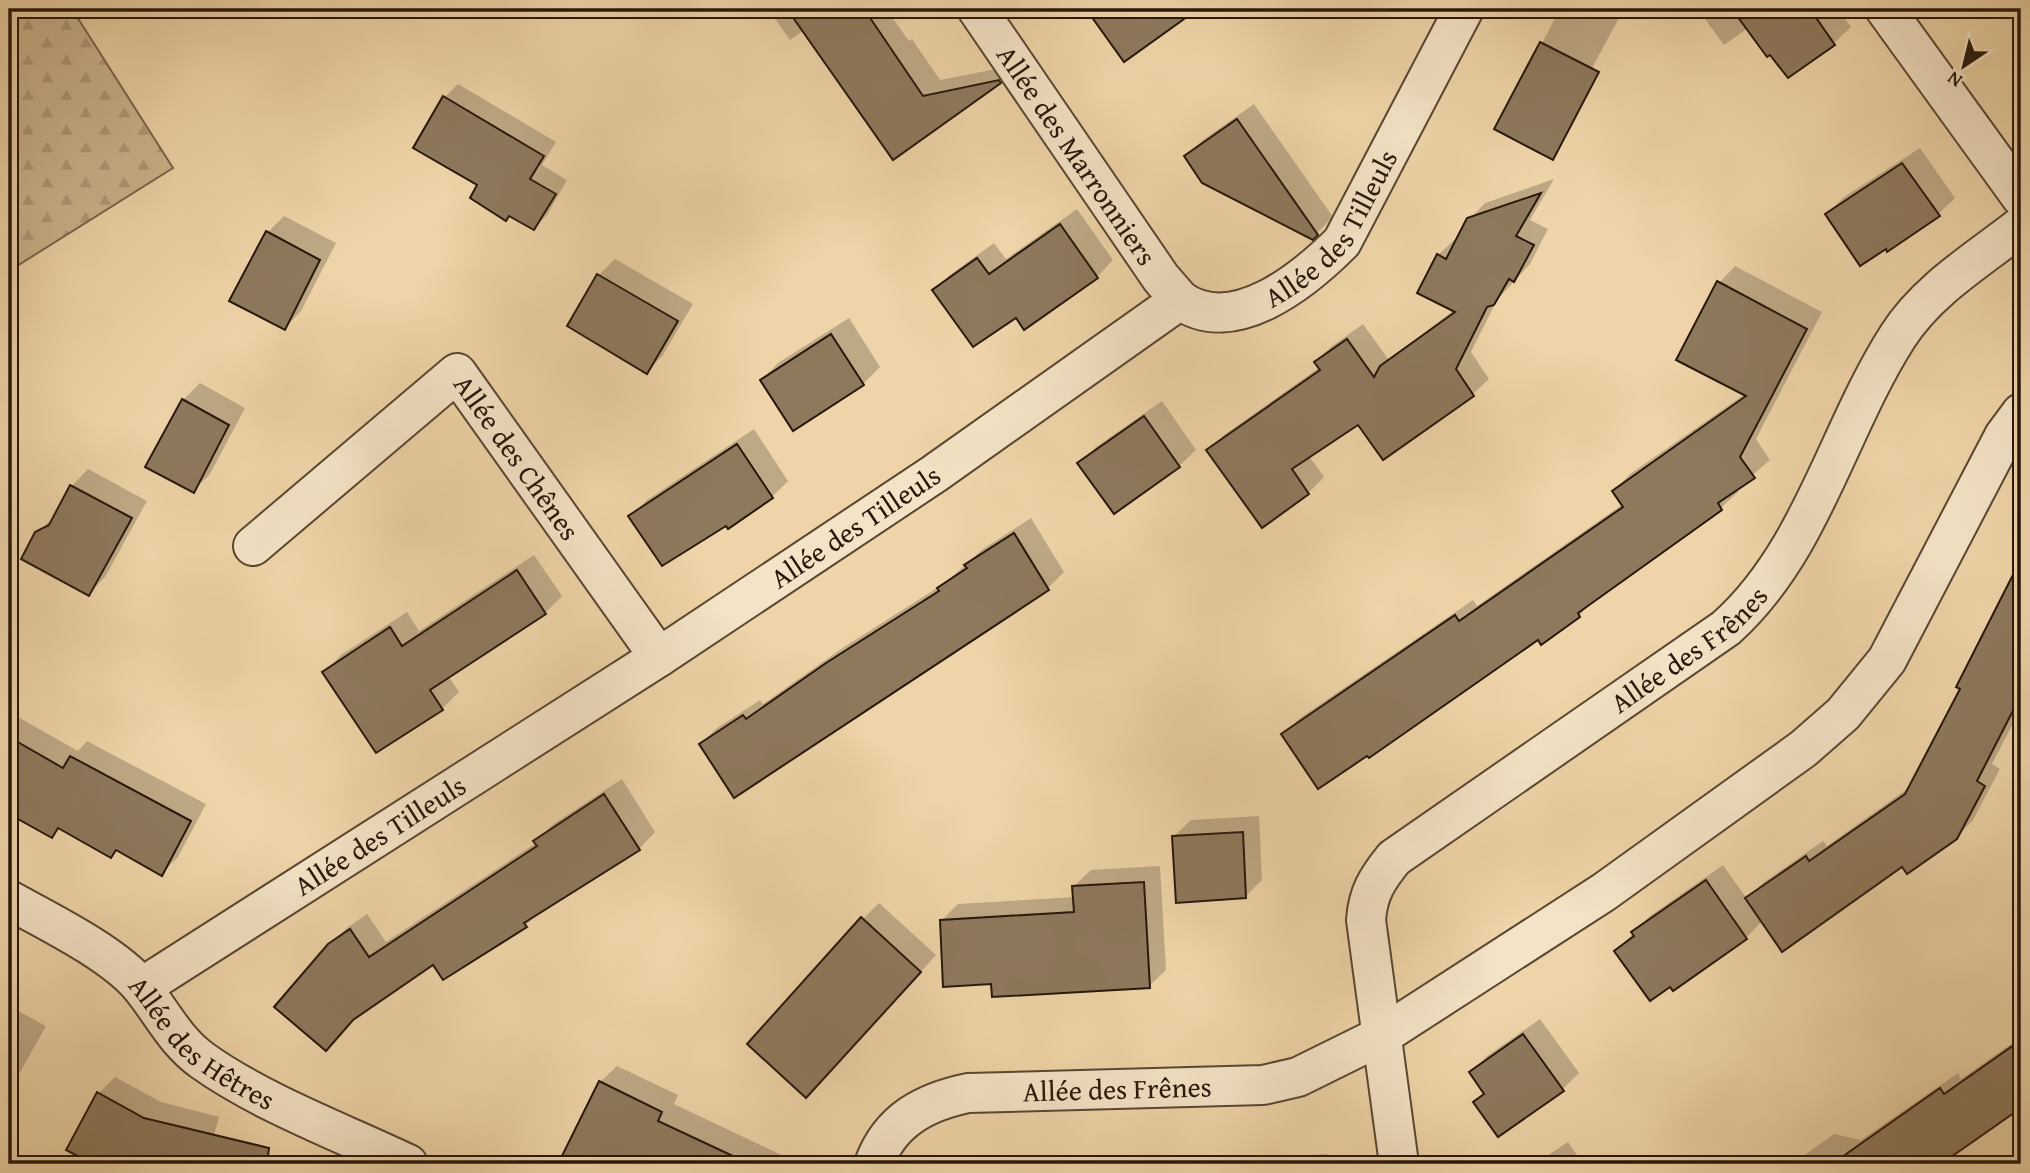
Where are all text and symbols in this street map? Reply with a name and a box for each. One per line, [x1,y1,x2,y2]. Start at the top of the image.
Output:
north arrow [1928,32,1998,102]
street label: Allée des Marronniers [987,36,1167,273]
text: N [1941,65,1967,95]
street label: Allée des Tilleuls [1257,142,1407,317]
street label: Allée des Chênes [444,366,591,548]
street label: Allée des Tilleuls [761,454,948,598]
street label: Allée des Frênes [1601,577,1777,722]
street label: Allée des Tilleuls [285,765,474,905]
street label: Allée des Hêtres [120,966,282,1120]
street label: Allée des Frênes [1022,1065,1212,1112]

